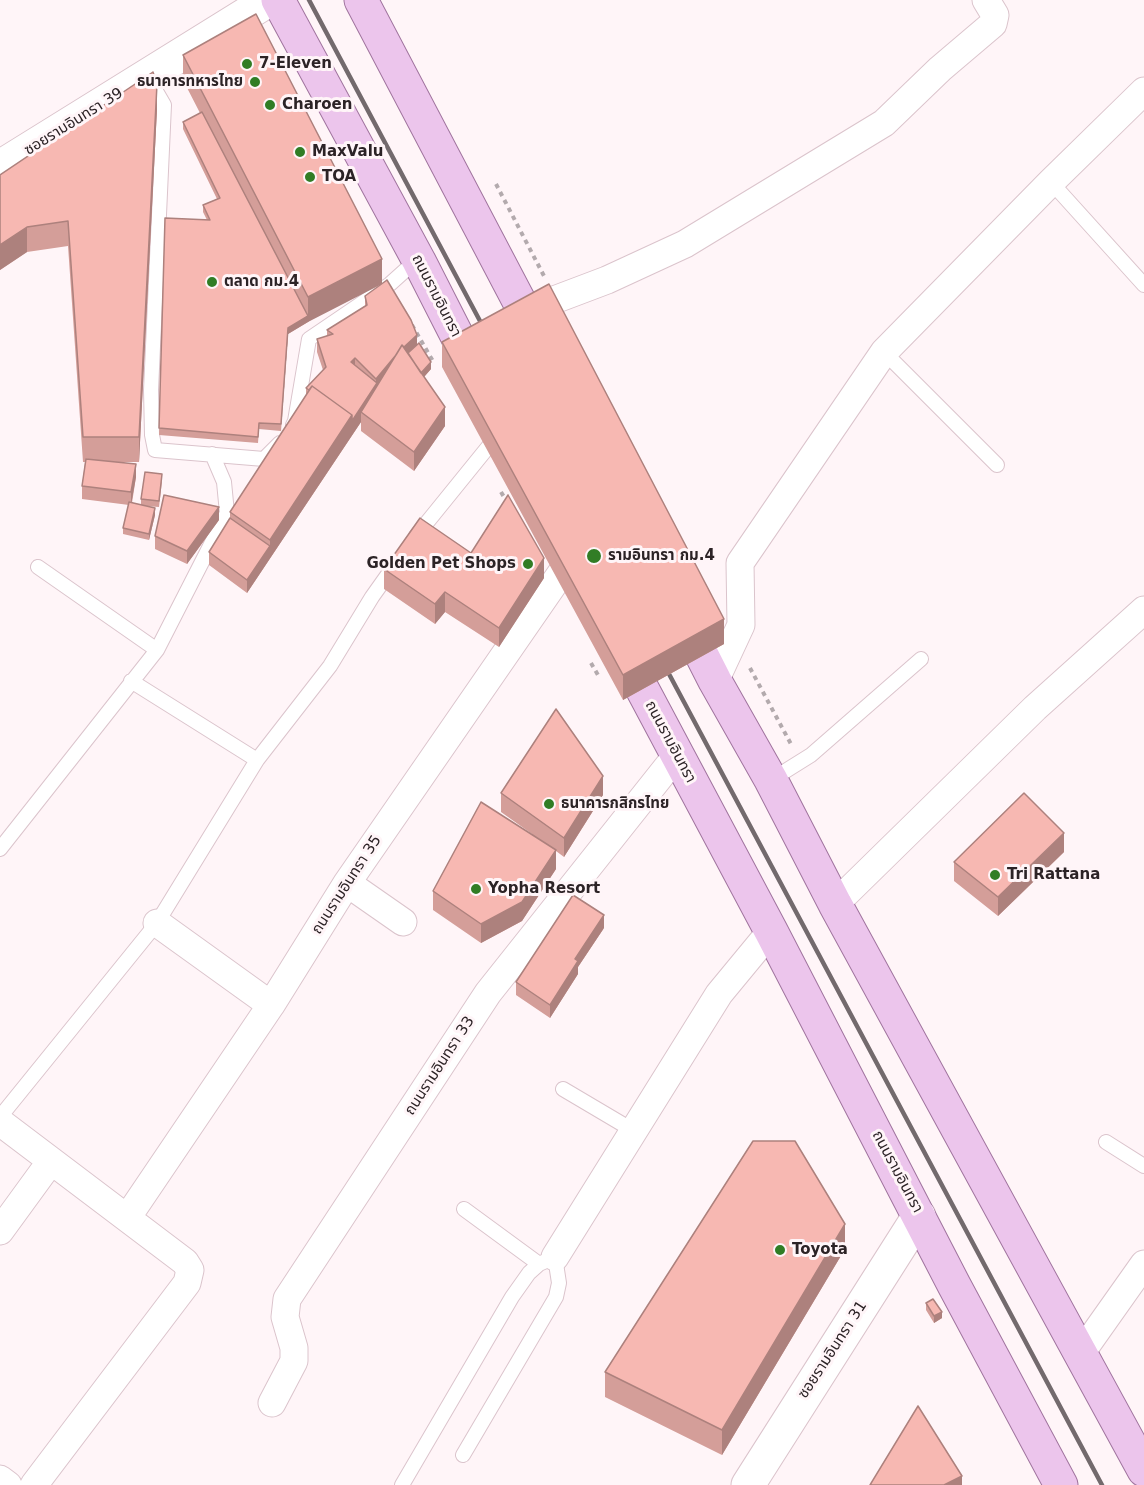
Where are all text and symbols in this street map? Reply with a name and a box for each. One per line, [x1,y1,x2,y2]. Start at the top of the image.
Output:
place label: 7-Eleven [259,55,332,73]
marker: 7-Eleven [240,57,254,71]
place label: ธนาคารทหารไทย [137,73,243,91]
marker: ธนาคารทหารไทย [248,75,262,89]
street label: ซอยรามอินทรา 39 [21,85,127,159]
place label: Charoen [282,96,352,114]
marker: Charoen [263,98,277,112]
place label: MaxValu [312,143,383,161]
marker: MaxValu [293,145,307,159]
place label: TOA [322,168,356,186]
marker: TOA [303,170,317,184]
street label: ถนนรามอินทรา [407,252,465,340]
place label: ตลาด กม.4 [224,273,299,291]
marker: ตลาด กม.4 [205,275,219,289]
marker: รามอินทรา กม.4 [585,547,603,565]
place label: รามอินทรา กม.4 [608,547,715,565]
place label: Golden Pet Shops [366,555,516,573]
marker: Golden Pet Shops [521,557,535,571]
street label: ถนนรามอินทรา [641,698,699,786]
place label: ธนาคารกสิกรไทย [561,795,669,813]
marker: ธนาคารกสิกรไทย [542,797,556,811]
street label: ถนนรามอินทรา 35 [308,832,386,938]
place label: Tri Rattana [1007,866,1100,884]
marker: Tri Rattana [988,868,1002,882]
place label: Yopha Resort [488,880,600,898]
marker: Yopha Resort [469,882,483,896]
street label: ถนนรามอินทรา 33 [401,1013,479,1119]
street label: ถนนรามอินทรา [868,1128,926,1216]
place label: Toyota [792,1241,848,1259]
marker: Toyota [773,1243,787,1257]
street label: ซอยรามอินทรา 31 [795,1298,871,1402]

